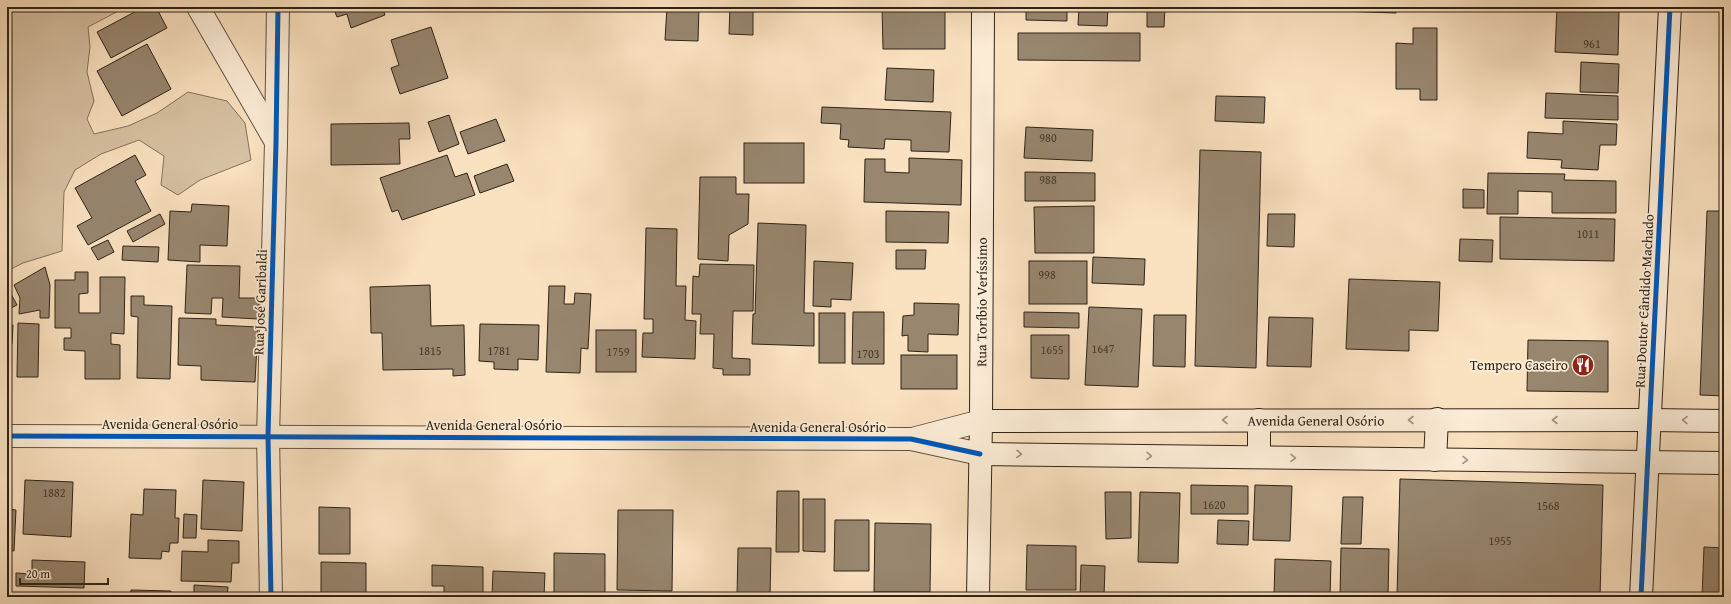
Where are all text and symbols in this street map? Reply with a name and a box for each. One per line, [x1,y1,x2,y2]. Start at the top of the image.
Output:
house number: 961 [1583,35,1601,52]
house number: 980 [1039,129,1057,146]
house number: 988 [1039,171,1057,188]
street label: Rua Doutor Cândido Machado [1629,214,1659,388]
house number: 1011 [1576,225,1600,242]
street label: Rua Toríbio Veríssimo [971,237,992,367]
street label: Rua José Garibaldi [248,249,272,355]
house number: 998 [1038,266,1056,283]
house number: 1647 [1091,340,1115,357]
house number: 1655 [1040,341,1064,358]
house number: 1815 [418,342,442,359]
house number: 1781 [487,342,511,359]
house number: 1759 [606,343,630,360]
house number: 1703 [856,345,880,362]
restaurant icon: Tempero Caseiro [1570,352,1596,378]
place label: Tempero Caseiro [1470,355,1568,375]
street label: Avenida General Osório [1248,410,1384,431]
street label: Avenida General Osório [102,414,238,434]
street label: Avenida General Osório [426,415,562,435]
one-way arrow [1222,416,1228,424]
one-way arrow [1408,416,1414,424]
one-way arrow [1552,416,1558,424]
one-way arrow [1682,416,1688,424]
street label: Avenida General Osório [750,417,886,437]
one-way arrow [1016,450,1022,458]
one-way arrow [1146,452,1152,460]
one-way arrow [1290,454,1296,462]
one-way arrow [1462,456,1468,464]
house number: 1882 [42,484,66,501]
house number: 1620 [1202,496,1226,513]
house number: 1568 [1536,497,1560,514]
house number: 1955 [1488,532,1512,549]
scale bar [20,560,108,586]
text: 20 m [26,565,50,582]

